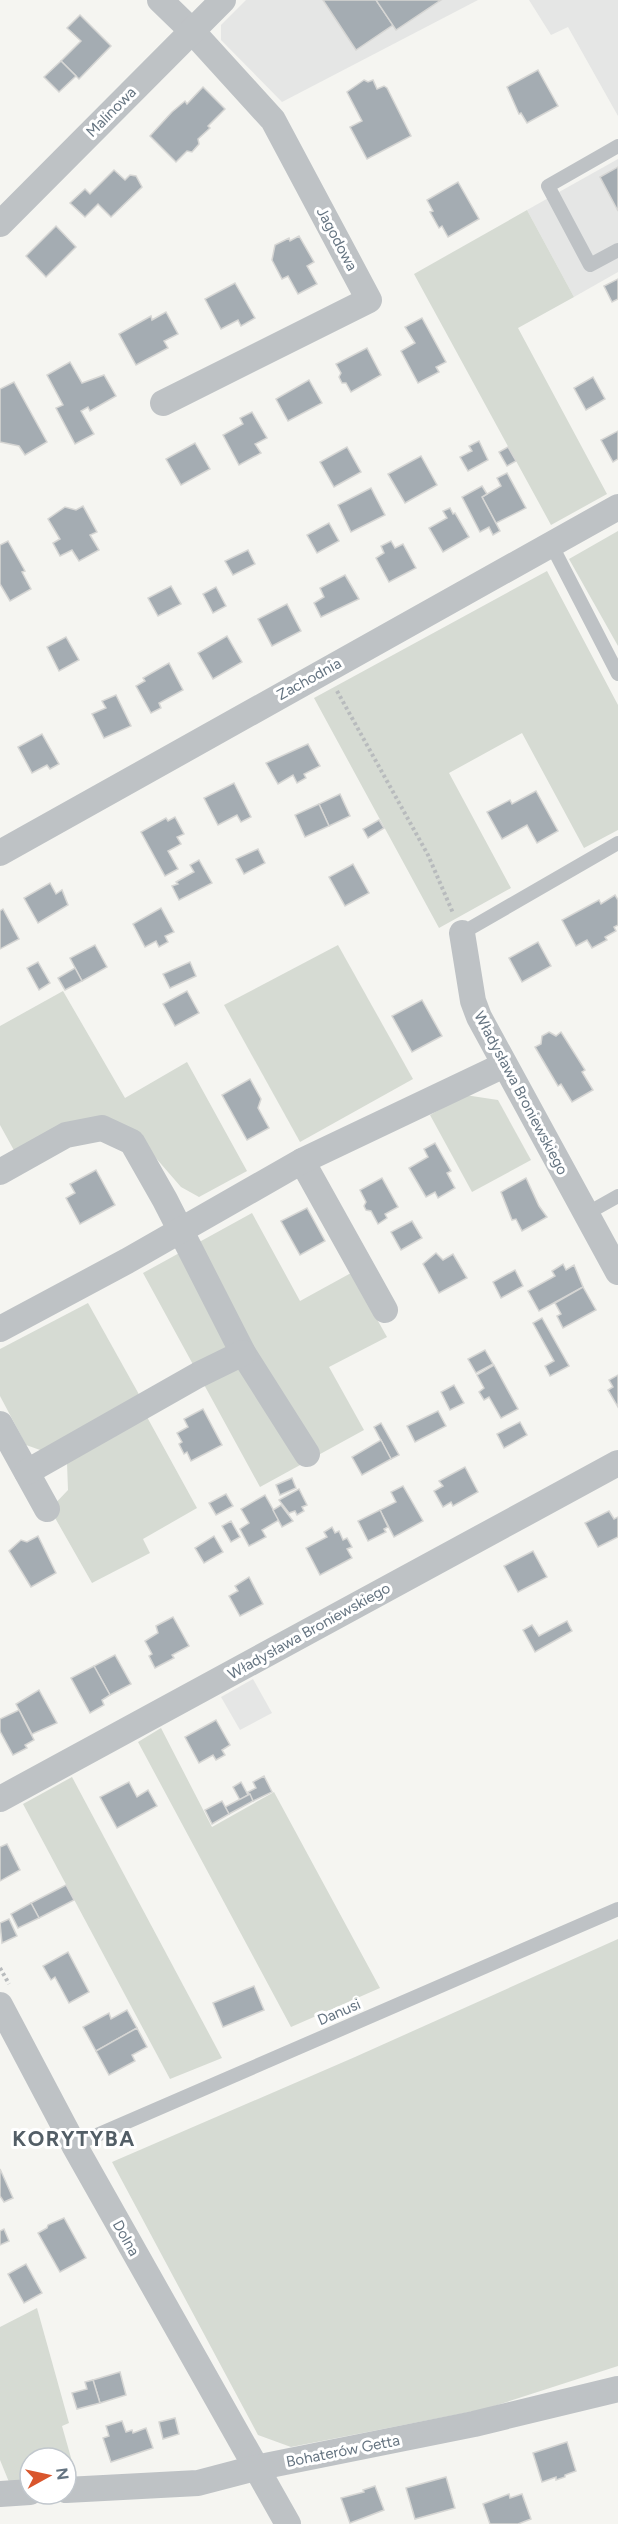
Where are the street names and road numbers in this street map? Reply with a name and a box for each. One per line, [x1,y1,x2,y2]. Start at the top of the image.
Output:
street label: Malinowa [82,83,140,141]
street label: Jagodowa [313,204,361,274]
street label: Zachodnia [274,654,344,704]
street label: Władysława Broniewskiego [470,1008,572,1178]
street label: Władysława Broniewskiego [225,1579,393,1683]
street label: Danusi [315,1995,363,2029]
street label: Dolna [109,2217,143,2259]
street label: Bohaterów Getta [285,2431,401,2471]

